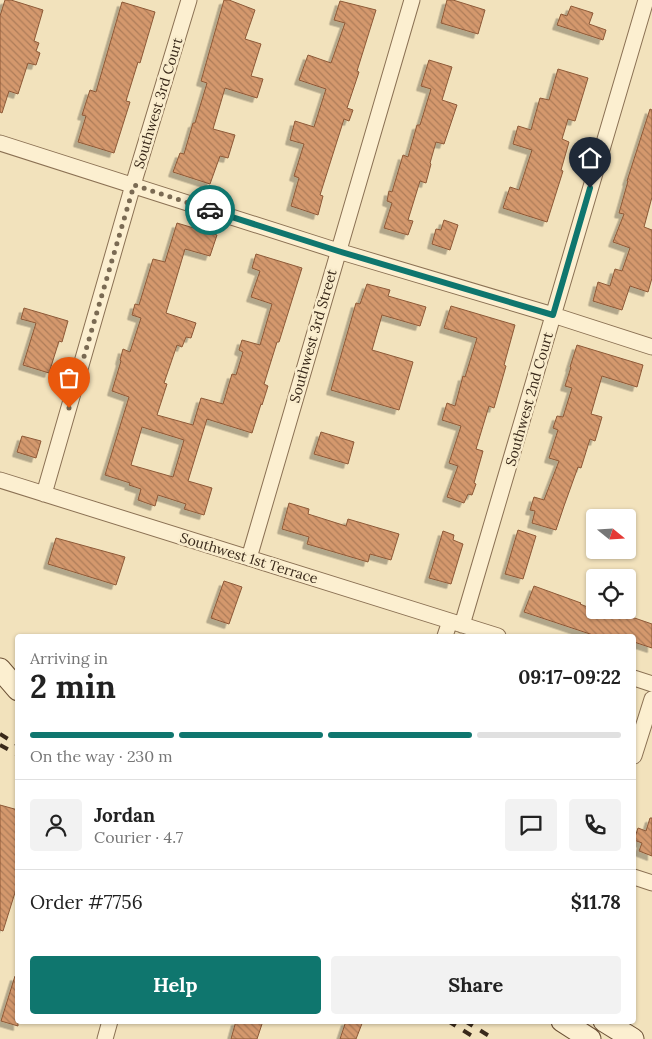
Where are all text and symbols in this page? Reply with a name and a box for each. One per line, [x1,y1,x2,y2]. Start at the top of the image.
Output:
street label: Southwest 3rd Court [129,35,187,171]
pin [569,137,611,188]
icon: home [576,144,604,172]
courier [185,185,235,235]
icon: car [196,196,224,224]
street label: Southwest 3rd Street [285,267,341,405]
street label: Southwest 2nd Court [501,329,557,468]
pin [48,357,90,408]
icon: bag [55,364,83,392]
north arrow [586,509,636,559]
map controls [586,509,636,619]
street label: Southwest 1st Terrace [178,528,320,588]
button: locate [586,569,636,619]
text: Arriving in [30,648,108,668]
text: 09:17–09:22 [518,665,621,689]
text: 2 min [30,666,116,707]
text: On the way · 230 m [30,746,173,766]
button: person [30,799,82,851]
button: chat [505,799,557,851]
button: phone [569,799,621,851]
text: Jordan [94,803,155,827]
text: Courier · 4.7 [94,827,183,847]
text: Order #7756 [30,890,143,914]
text: $11.78 [571,890,621,914]
button: Help [30,956,321,1014]
button: Share [331,956,621,1014]

